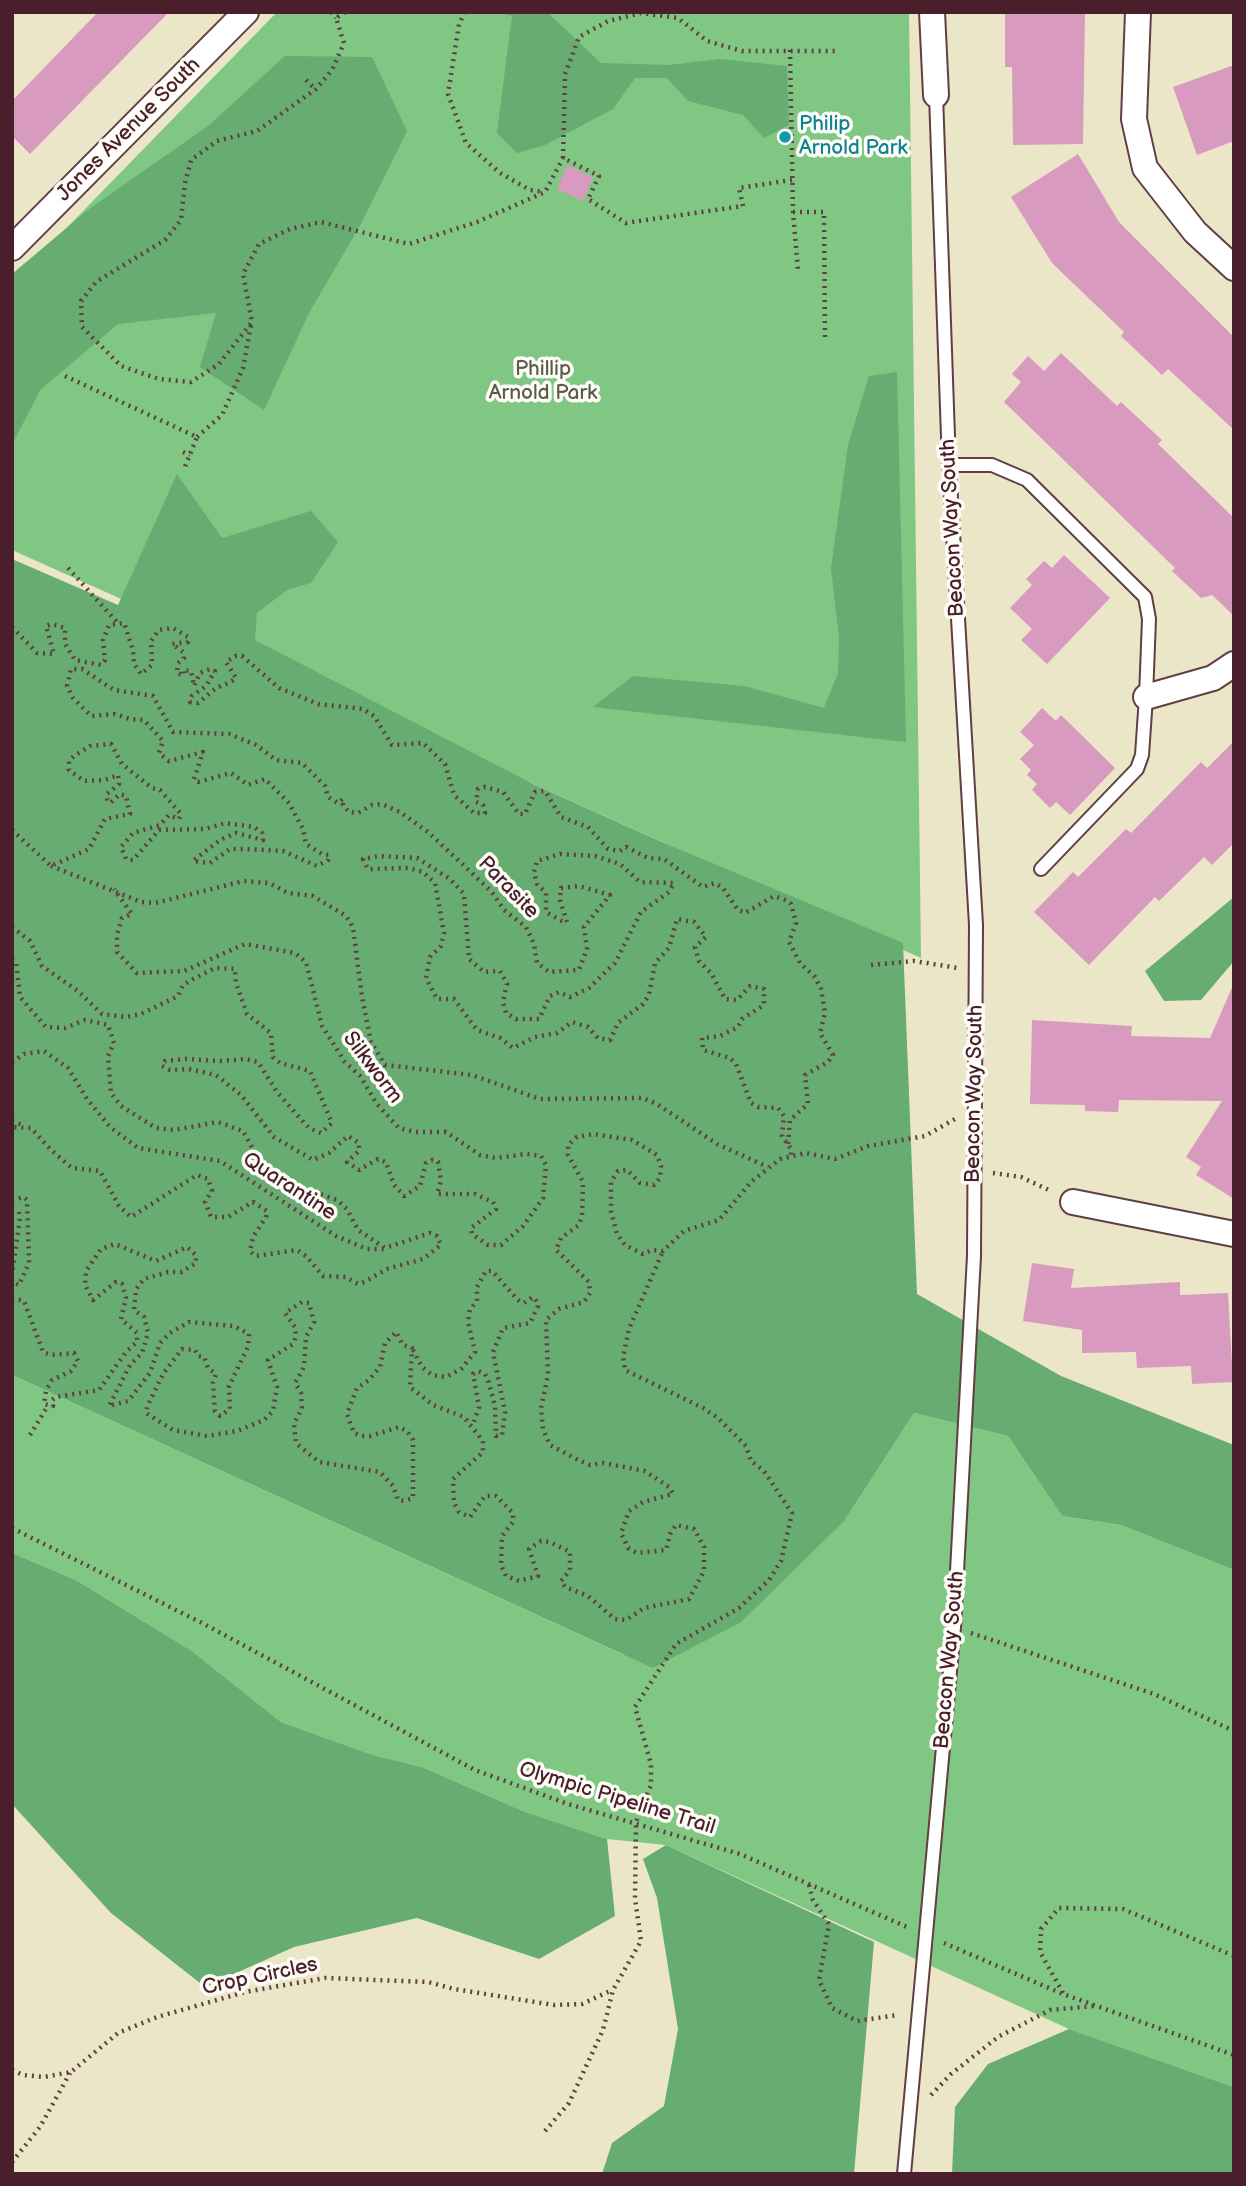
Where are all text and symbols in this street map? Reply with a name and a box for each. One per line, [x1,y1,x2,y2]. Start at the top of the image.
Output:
street label: Jones Avenue South [52,53,206,207]
place label: Philip Arnold Park [799,112,908,162]
marker: Philip Arnold Park [777,129,793,145]
park label: Phillip Arnold Park [489,357,597,407]
street label: Beacon Way South [936,438,970,618]
street label: Parasite [472,852,544,924]
street label: Beacon Way South [961,1005,989,1183]
street label: Silkworm [337,1027,407,1109]
street label: Quarantine [237,1147,341,1227]
street label: Beacon Way South [930,1570,970,1750]
street label: Olympic Pipeline Trail [516,1757,718,1841]
street label: Crop Circles [200,1952,320,2002]

